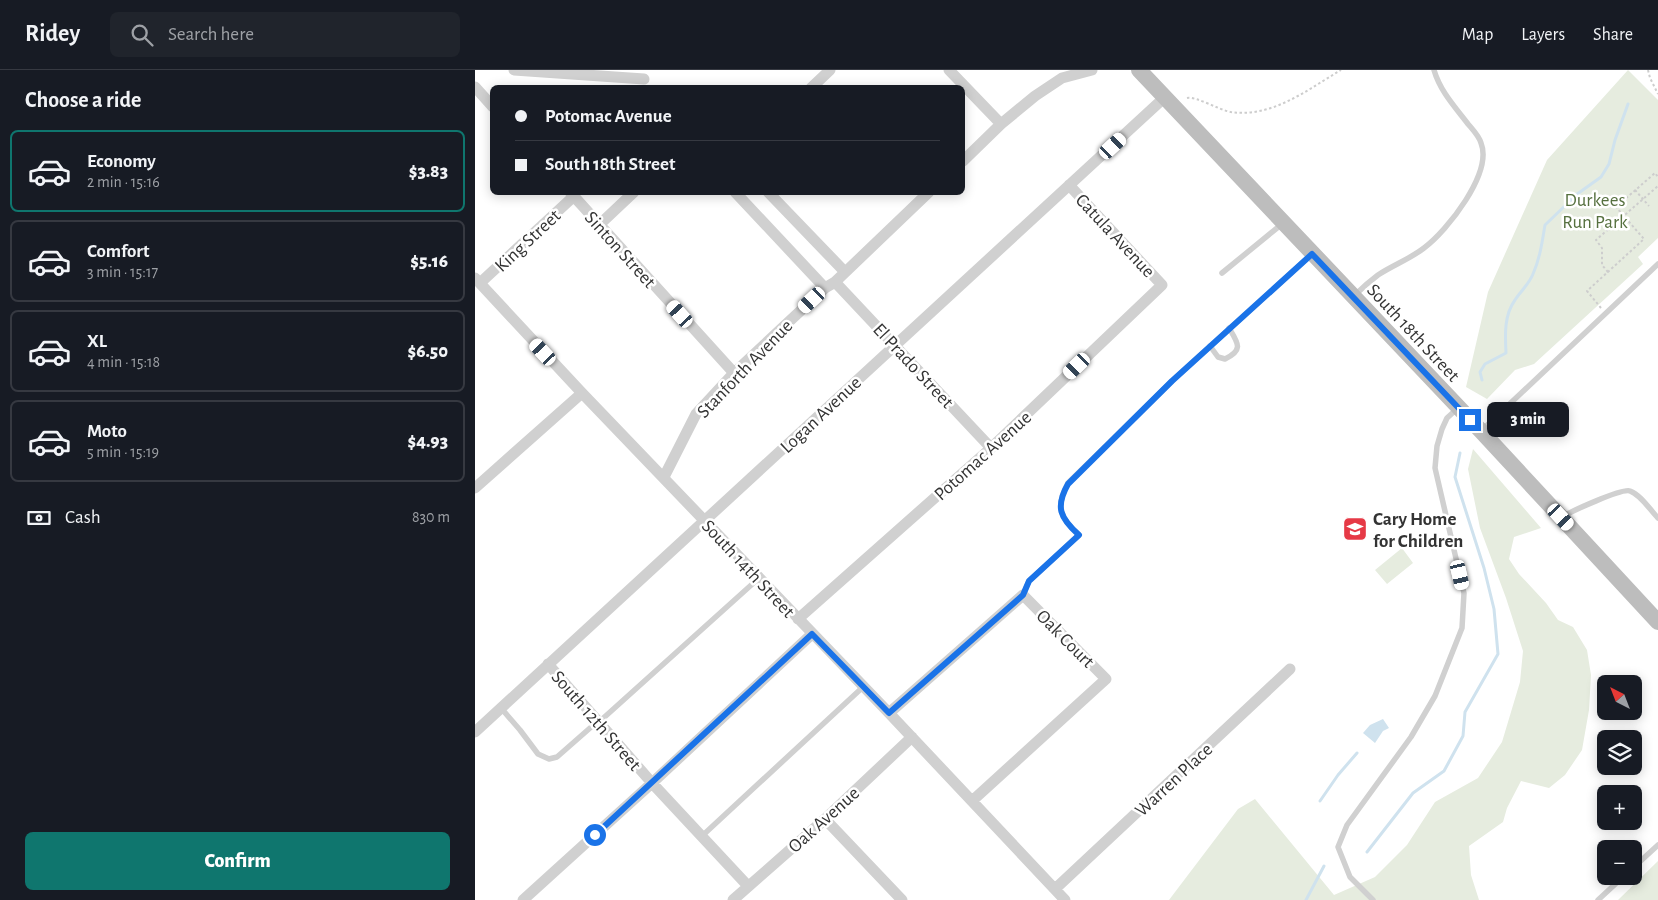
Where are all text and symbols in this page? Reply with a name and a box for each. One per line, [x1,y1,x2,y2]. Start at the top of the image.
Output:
search box [110,12,460,57]
icon: search [128,21,156,49]
text: Ridey [25,22,80,46]
text: Search here [168,25,254,44]
text: Map [1462,26,1493,44]
text: Layers [1521,26,1565,44]
text: Share [1593,26,1633,44]
text: Choose a ride [25,89,141,111]
text: Potomac Avenue [545,107,672,126]
car [1096,130,1129,162]
icon: car [27,149,72,194]
text: Economy [87,152,156,171]
text: South 18th Street [545,155,675,174]
text: $3.83 [409,162,448,181]
text: 2 min · 15:16 [87,174,160,190]
street label: Catula Avenue [1072,191,1158,281]
park label: Durkees Run Park [1562,191,1628,232]
street label: King Street [492,206,564,276]
street label: Sinton Street [581,208,659,292]
icon: car [27,239,72,284]
text: Comfort [87,242,149,261]
text: $5.16 [410,252,448,271]
text: 3 min · 15:17 [87,264,158,280]
street label: South 18th Street [1363,280,1463,386]
car [795,284,828,316]
car [664,298,695,330]
street label: Stanforth Avenue [694,316,797,422]
street label: El Prado Street [869,320,957,412]
icon: car [27,329,72,374]
text: XL [87,332,107,351]
car [527,336,558,368]
text: $6.50 [408,342,448,361]
car [1061,350,1093,382]
text: 4 min · 15:18 [87,354,160,370]
street label: Logan Avenue [777,373,865,457]
callout: 3 min [1487,402,1570,438]
street label: Potomac Avenue [931,408,1035,504]
route end [1459,409,1481,431]
text: 3 min [1510,411,1546,427]
icon: car [27,419,72,464]
text: Moto [87,422,127,441]
text: $4.93 [408,432,448,451]
text: 5 min · 15:19 [87,444,159,460]
car [1545,501,1576,533]
icon: cash [25,504,53,532]
text: Cash [65,508,101,527]
text: 830 m [412,509,450,525]
place label: Cary Home for Children [1373,510,1463,551]
street label: South 14th Street [698,516,798,622]
school or university icon: Cary Home for Children [1342,516,1368,542]
car [1449,559,1470,591]
street label: Oak Court [1032,606,1098,672]
street label: South 12th Street [547,667,644,775]
north arrow [1597,675,1643,720]
map controls [1597,675,1642,885]
button: layers [1597,730,1642,775]
street label: Warren Place [1132,740,1216,820]
street label: Oak Avenue [785,784,863,857]
button: + [1597,785,1642,830]
route start [584,824,606,846]
button: Confirm [25,832,450,890]
button: − [1597,840,1642,885]

